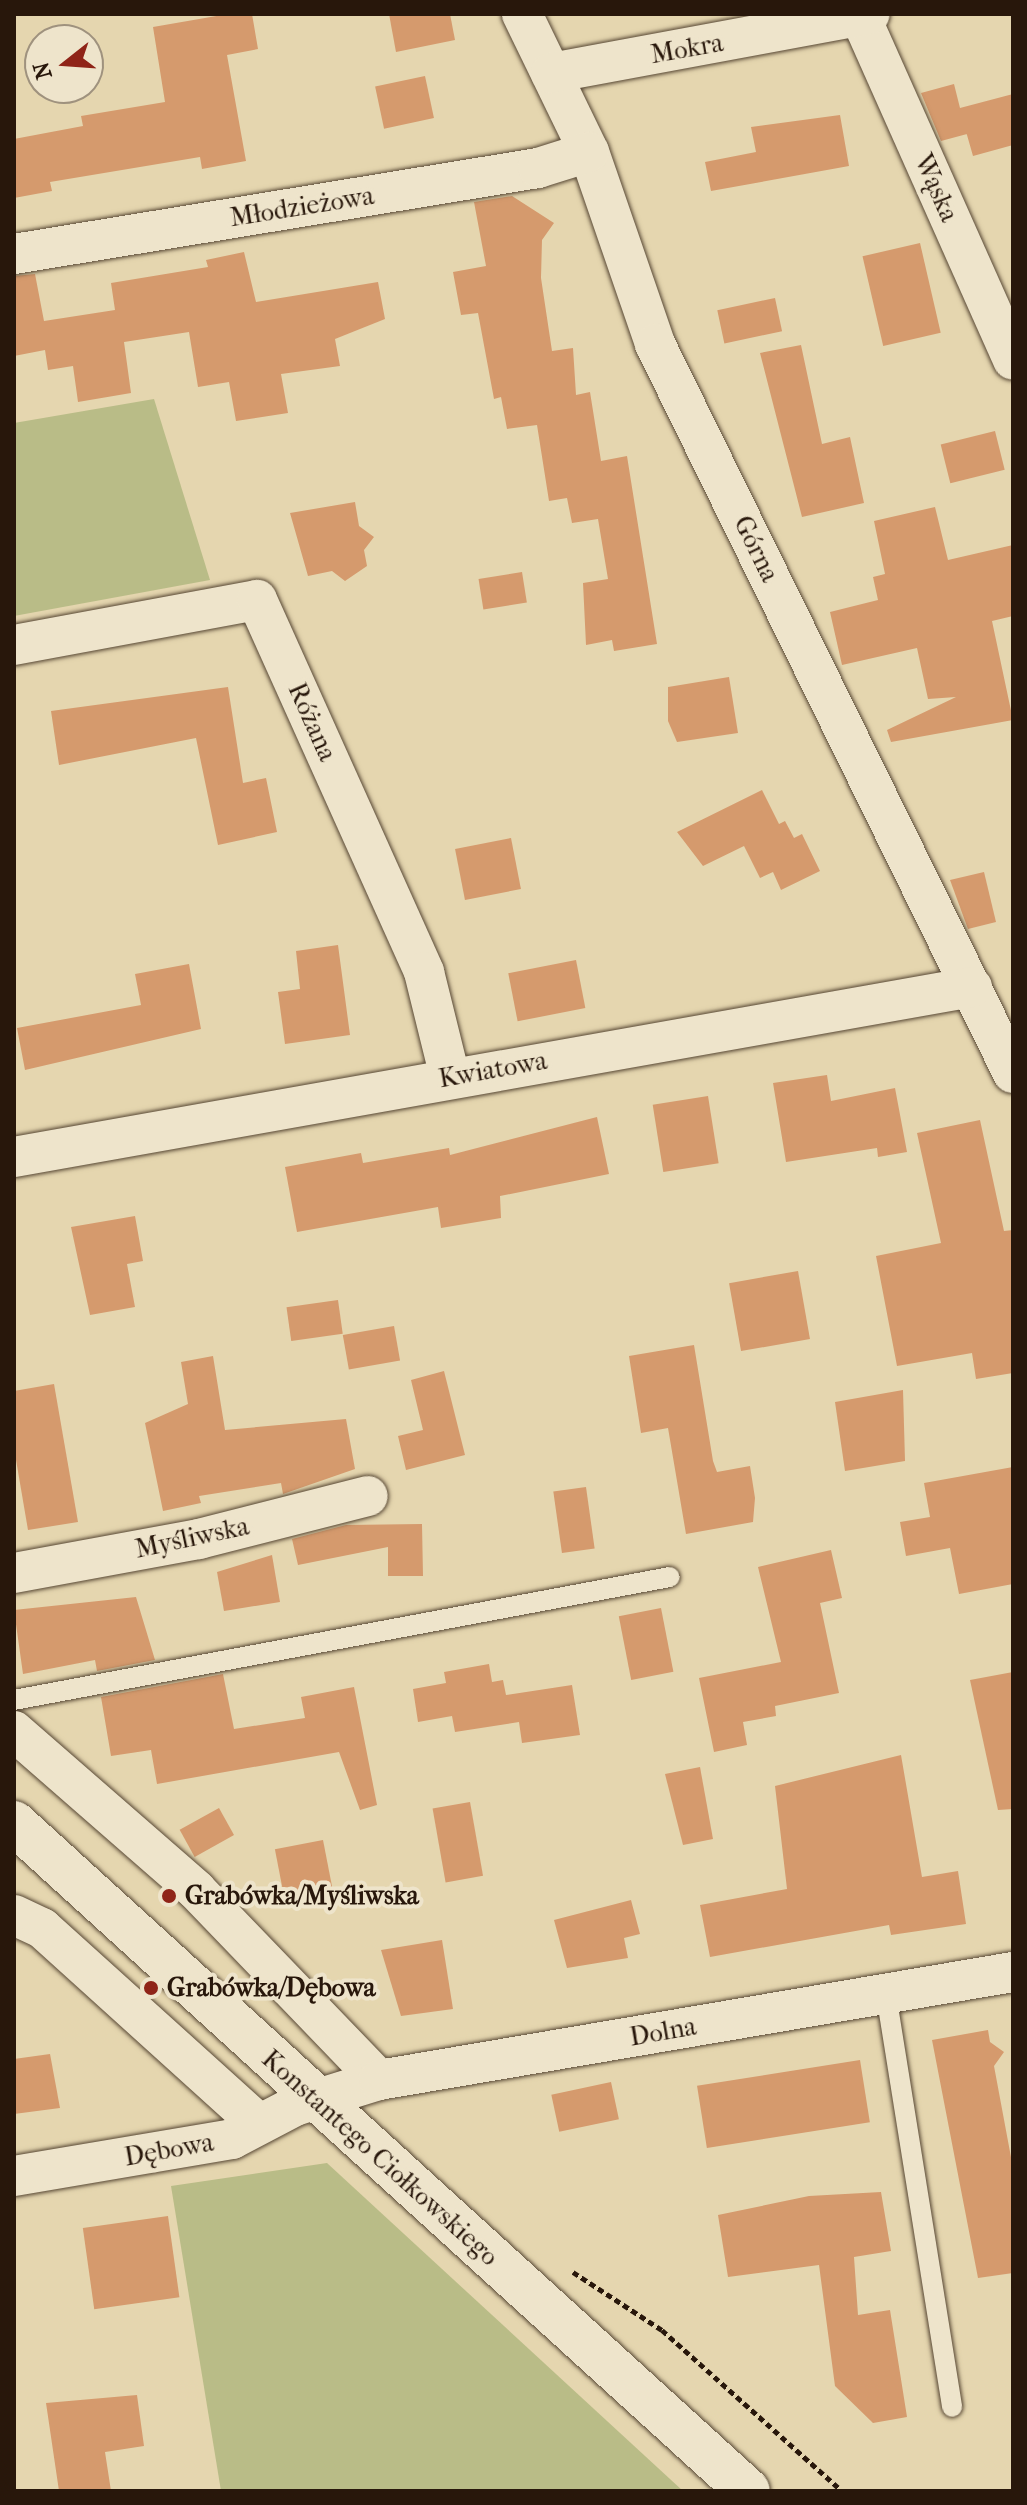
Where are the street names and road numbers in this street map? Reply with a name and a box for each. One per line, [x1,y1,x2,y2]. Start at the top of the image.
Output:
street label: Mokra [648,27,726,71]
street label: Wąska [907,149,965,227]
street label: Młodzieżowa [228,180,376,234]
street label: Górna [727,511,785,587]
street label: Różana [281,678,343,766]
street label: Kwiatowa [436,1045,550,1095]
street label: Myśliwska [132,1511,252,1565]
street label: Dolna [627,2011,699,2053]
street label: Konstantego Ciołkowskiego [255,2044,505,2272]
street label: Dębowa [122,2127,216,2173]

